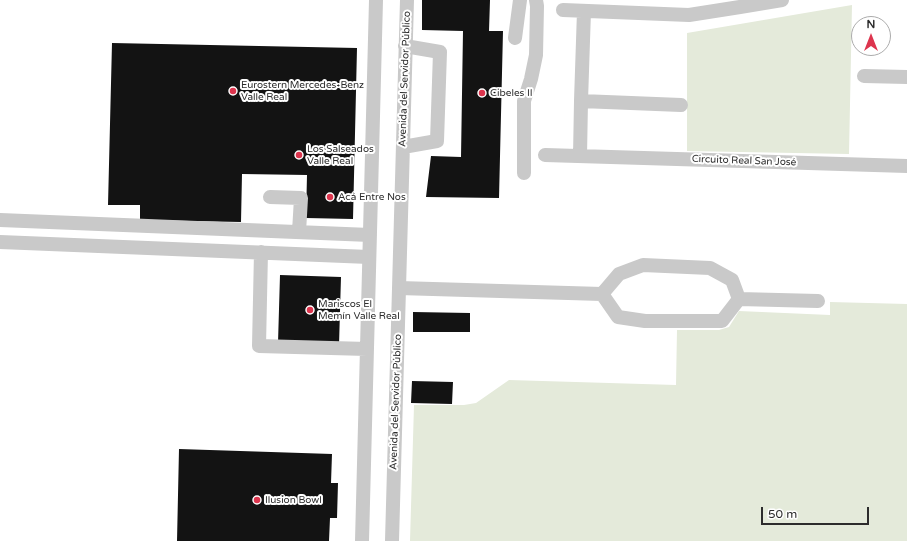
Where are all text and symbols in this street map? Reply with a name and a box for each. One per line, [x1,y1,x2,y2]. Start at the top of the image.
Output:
street label: Avenida del Servidor Público [397,11,413,147]
north arrow [851,16,891,56]
text: N [867,18,875,31]
place label: Eurostern Mercedes-Benz Valle Real [241,79,364,102]
marker: Eurostern Mercedes-Benz Valle Real [228,86,238,96]
place label: Cibeles II [490,87,533,99]
marker: Cibeles II [477,88,487,98]
place label: Los Salseados Valle Real [307,143,374,166]
marker: Los Salseados Valle Real [294,150,304,160]
street label: Circuito Real San José [692,153,796,169]
place label: Acá Entre Nos [338,191,406,203]
marker: Acá Entre Nos [325,192,335,202]
place label: Mariscos El Memín Valle Real [318,298,400,322]
marker: Mariscos El Memín Valle Real [305,305,315,315]
street label: Avenida del Servidor Público [388,334,404,470]
place label: Ilusion Bowl [265,494,322,506]
marker: Ilusion Bowl [252,495,262,505]
scale bar [763,499,871,525]
text: 50 m [768,507,797,521]

